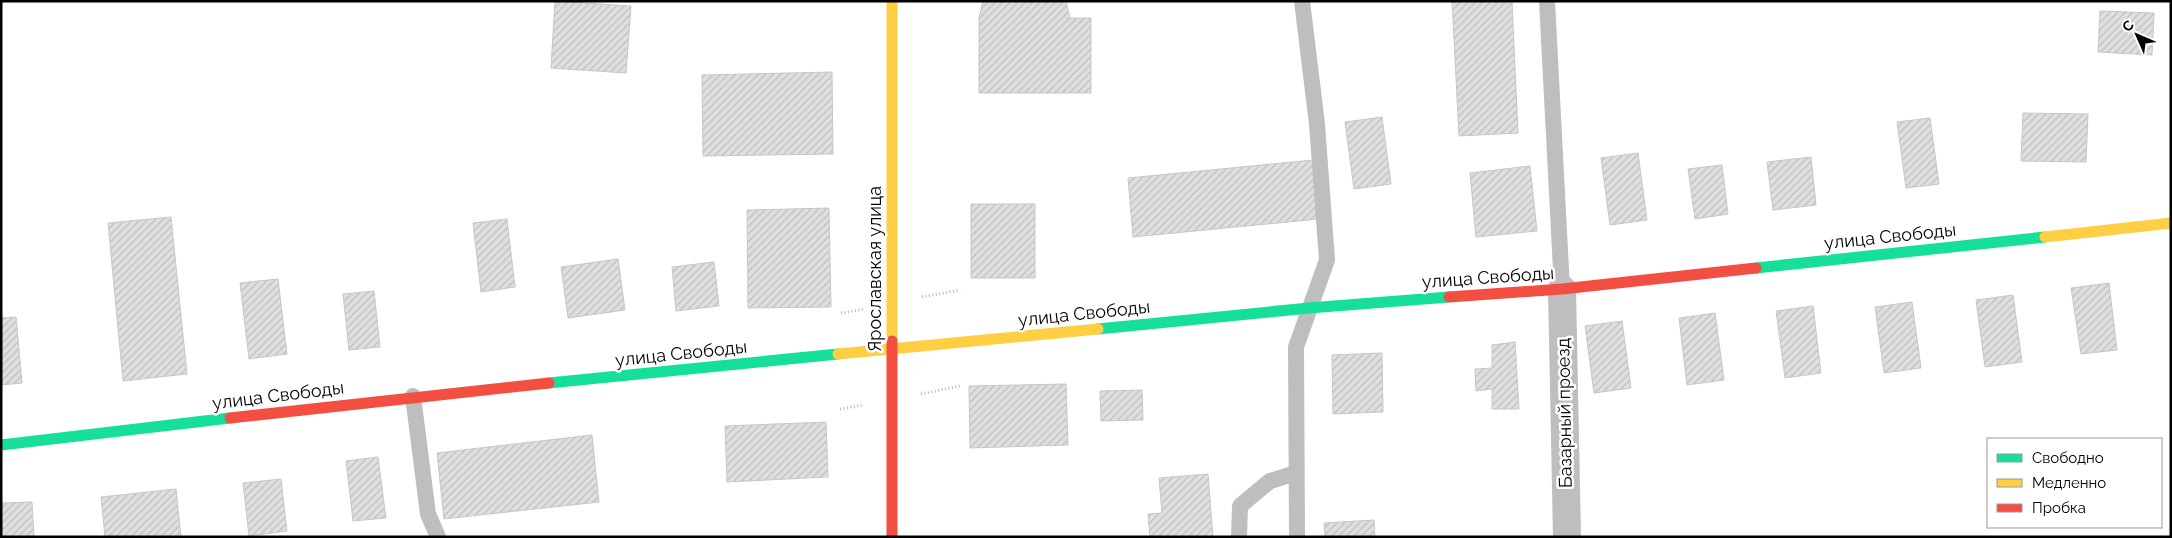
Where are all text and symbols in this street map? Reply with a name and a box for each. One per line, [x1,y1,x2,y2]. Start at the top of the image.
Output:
north arrow [2112,10,2162,60]
text: С [2119,16,2137,35]
street label: Ярославская улица [864,186,885,352]
street label: улица Свободы [1823,219,1957,253]
street label: улица Свободы [1421,262,1555,292]
street label: улица Свободы [1017,296,1151,330]
street label: улица Свободы [614,336,748,370]
street label: Базарный проезд [1552,338,1576,488]
street label: улица Свободы [211,377,345,413]
legend [1987,438,2162,528]
text: Свободно [2032,449,2104,467]
text: Медленно [2032,474,2106,492]
text: Пробка [2032,499,2086,517]

